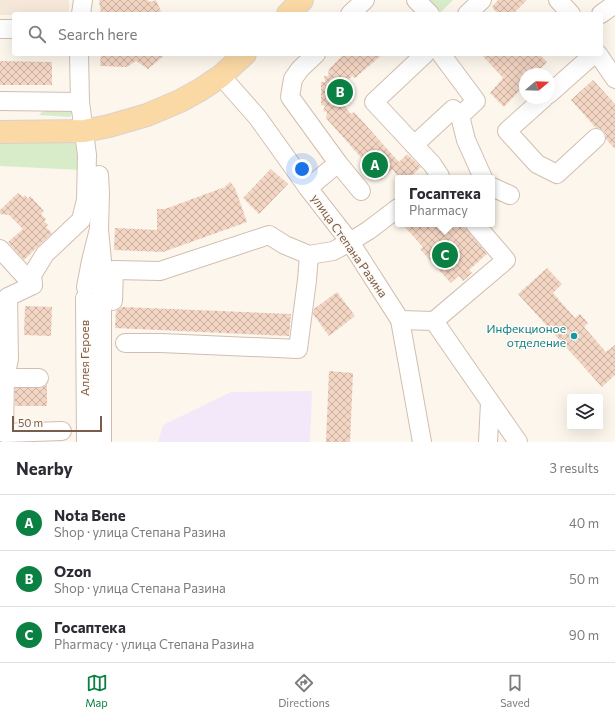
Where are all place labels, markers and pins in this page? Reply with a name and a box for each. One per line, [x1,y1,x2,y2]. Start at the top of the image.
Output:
pin: B [327,77,353,107]
pin: A [362,150,388,180]
pin: C [432,240,458,270]
place label: Инфекционое отделение [487,321,566,349]
marker: Инфекционое отделение [569,331,579,341]

